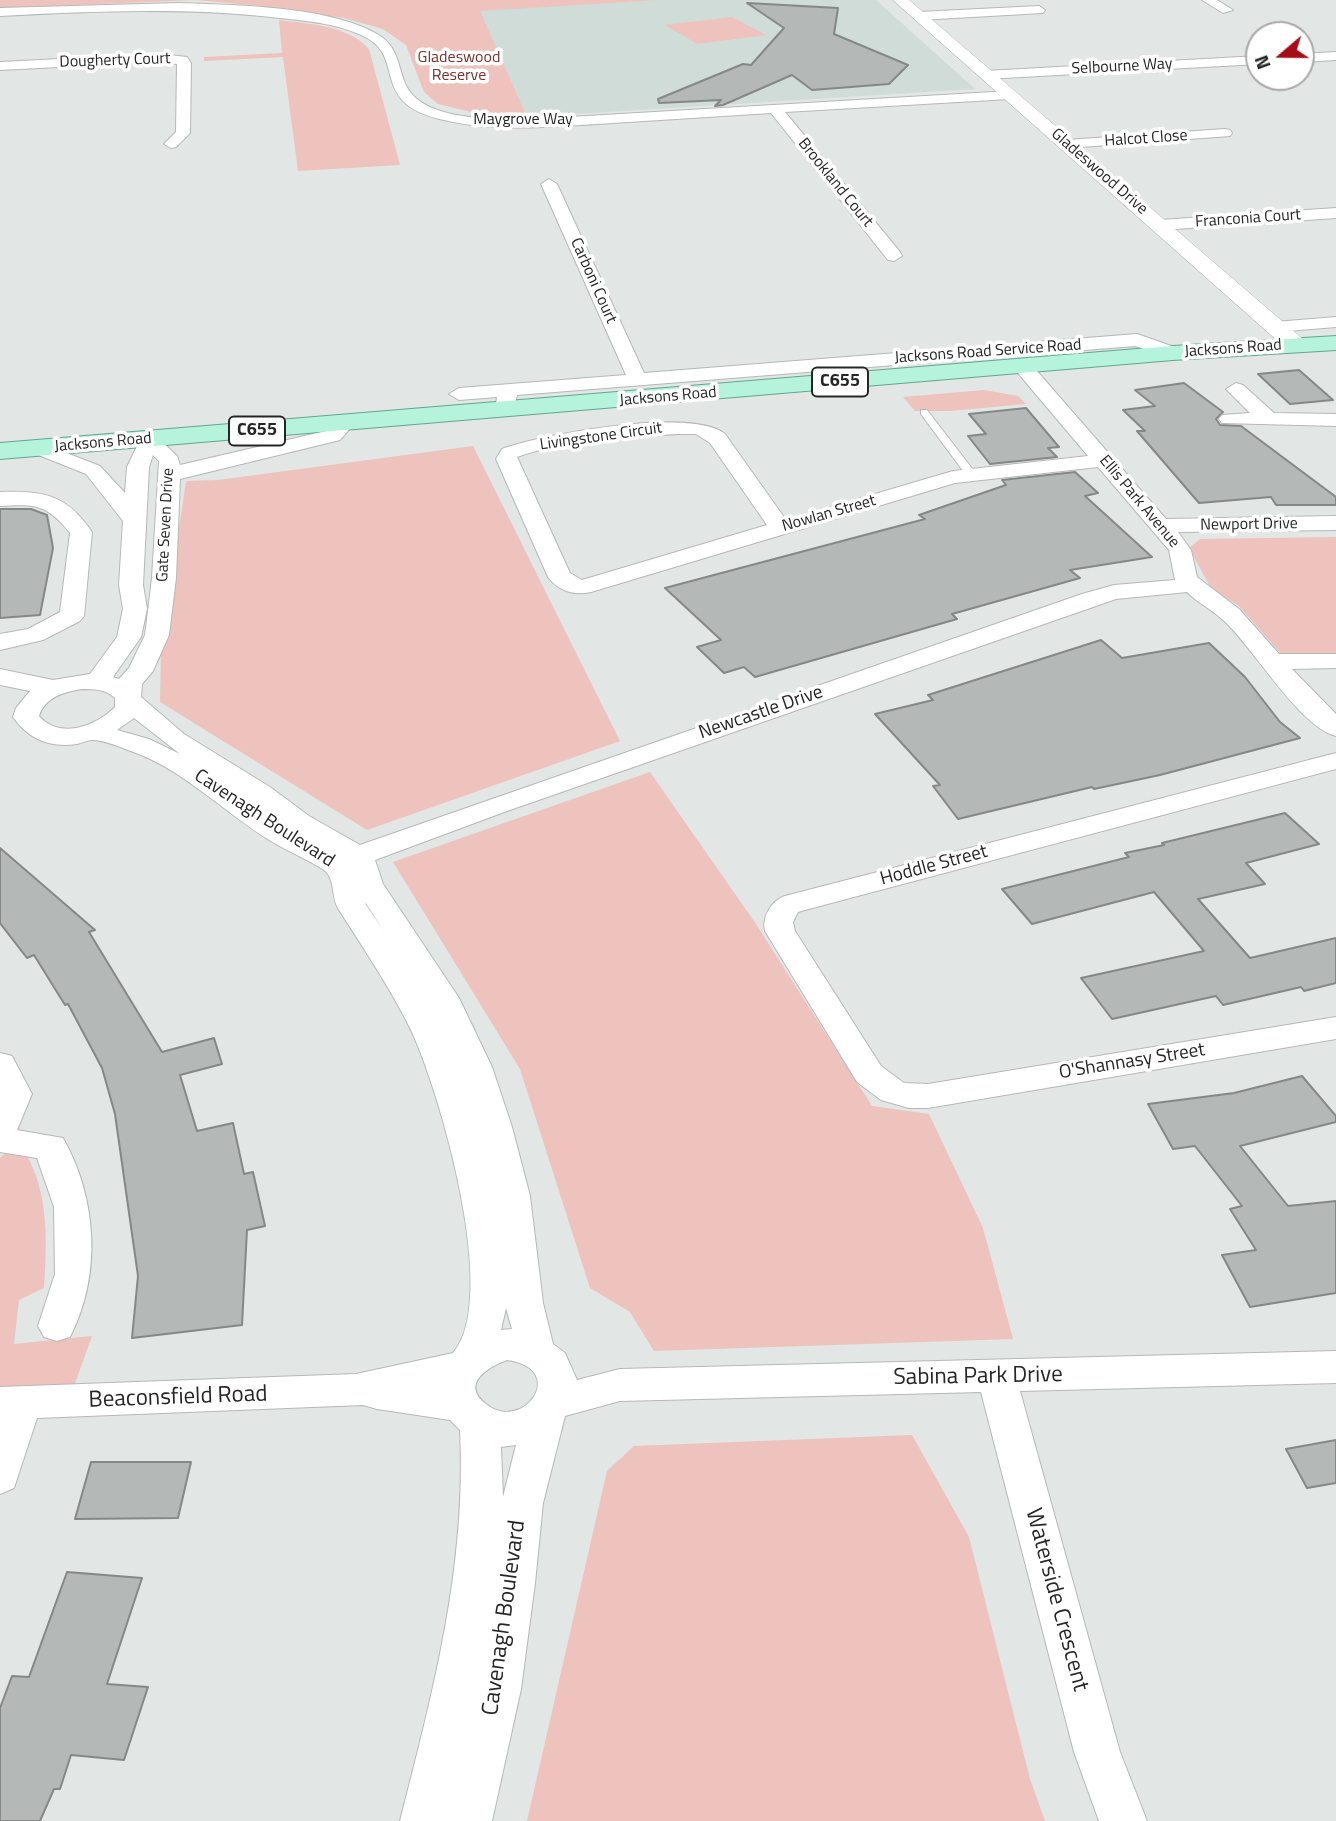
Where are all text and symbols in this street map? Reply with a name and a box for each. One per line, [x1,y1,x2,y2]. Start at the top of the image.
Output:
north arrow [1245,21,1315,91]
park label: Gladeswood Reserve [418,48,500,86]
street label: Dougherty Court [59,49,171,73]
text: N [1246,52,1278,74]
street label: Selbourne Way [1071,55,1173,79]
street label: Maygrove Way [473,110,573,130]
street label: Gladeswood Drive [1047,125,1151,219]
street label: Halcot Close [1104,127,1188,151]
street label: Brookland Court [793,135,877,231]
street label: Franconia Court [1195,206,1301,232]
street label: Carboni Court [566,235,620,327]
street label: Jacksons Road Service Road [894,336,1082,368]
street label: Jacksons Road [1184,336,1282,362]
road number: C655 [812,368,868,396]
street label: Jacksons Road [619,383,717,411]
road number: C655 [229,416,285,446]
street label: Livingstone Circuit [539,419,663,455]
street label: Jacksons Road [54,429,152,457]
street label: Ellis Park Avenue [1095,452,1183,552]
street label: Gate Seven Drive [153,467,179,583]
street label: Nowlan Street [780,491,878,537]
street label: Newport Drive [1200,515,1298,535]
street label: Newcastle Drive [696,681,826,745]
street label: Cavenagh Boulevard [190,765,338,873]
street label: Hoddle Street [878,841,990,891]
street label: O'Shannasy Street [1057,1039,1207,1085]
street label: Sabina Park Drive [893,1362,1063,1392]
street label: Beaconsfield Road [88,1381,268,1415]
street label: Waterside Crescent [1018,1506,1094,1694]
street label: Cavenagh Boulevard [478,1519,532,1717]

